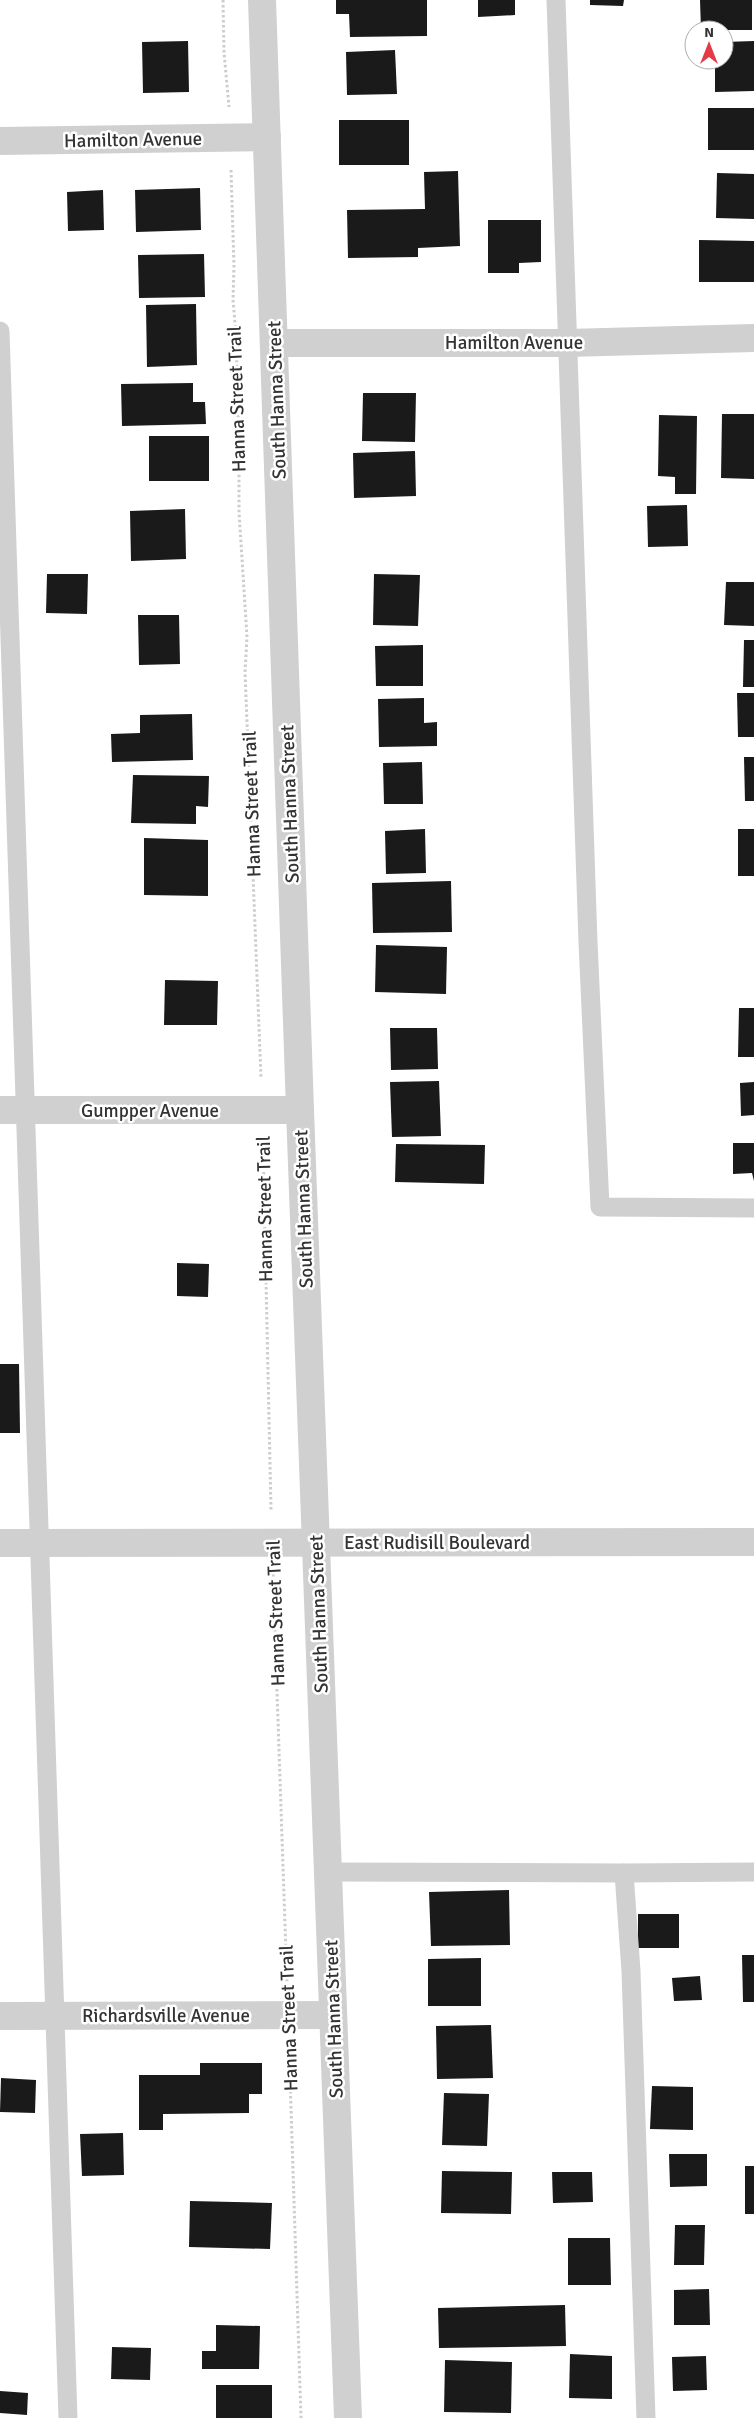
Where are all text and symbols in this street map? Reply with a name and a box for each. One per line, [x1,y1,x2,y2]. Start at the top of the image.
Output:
north arrow [684,20,734,70]
text: N [704,24,714,41]
street label: Hamilton Avenue [64,127,202,153]
street label: South Hanna Street [262,320,292,480]
street label: Hanna Street Trail [222,325,252,473]
street label: Hamilton Avenue [445,331,583,355]
street label: South Hanna Street [275,724,305,884]
street label: Hanna Street Trail [237,730,267,878]
street label: Gumpper Avenue [81,1099,219,1123]
street label: South Hanna Street [289,1129,319,1289]
street label: Hanna Street Trail [252,1136,278,1282]
street label: East Rudisill Boulevard [344,1531,530,1555]
street label: South Hanna Street [304,1534,334,1694]
street label: Hanna Street Trail [261,1539,291,1687]
street label: South Hanna Street [319,1939,349,2099]
street label: Hanna Street Trail [274,1944,304,2092]
street label: Richardsville Avenue [82,2004,250,2028]

